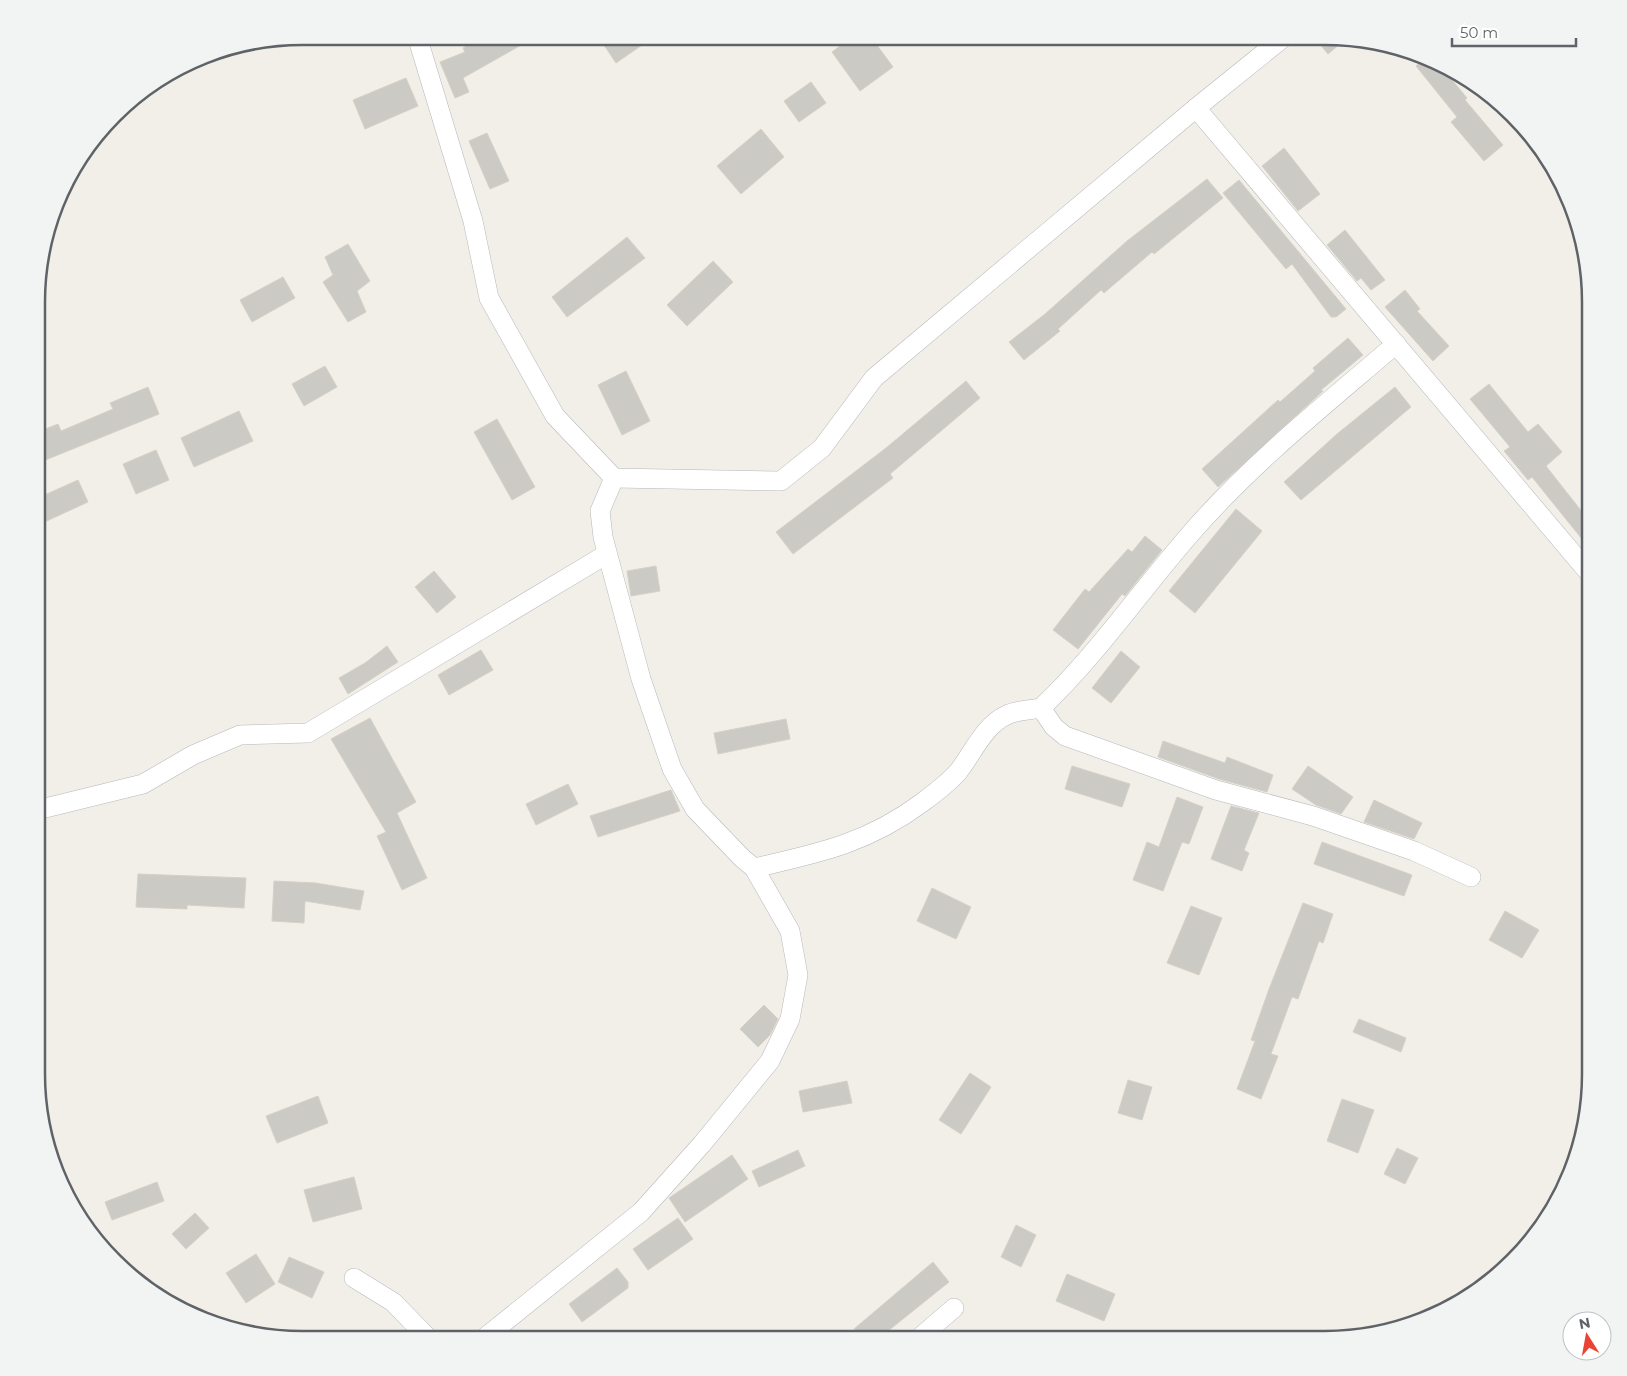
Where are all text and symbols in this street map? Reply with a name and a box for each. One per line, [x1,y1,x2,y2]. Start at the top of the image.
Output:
scale bar [1452,15,1576,47]
text: 50 m [1460,23,1498,42]
north arrow [1562,1311,1612,1361]
text: N [1577,1313,1592,1333]

